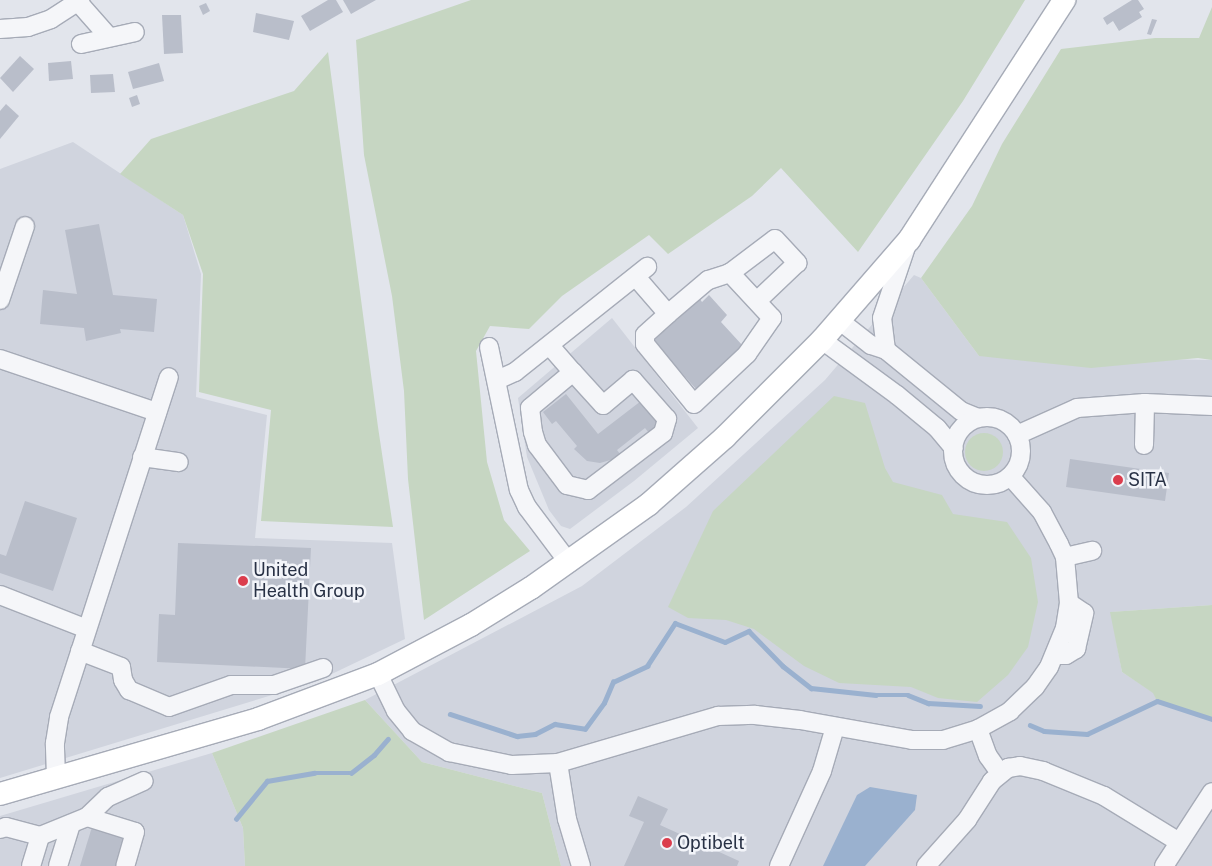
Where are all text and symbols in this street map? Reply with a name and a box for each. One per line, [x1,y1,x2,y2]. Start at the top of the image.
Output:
place label: SITA [1128,469,1167,491]
marker: SITA [1112,474,1124,486]
place label: United Health Group [253,560,365,602]
marker: United Health Group [237,575,249,587]
place label: Optibelt [677,832,745,854]
marker: Optibelt [661,837,673,849]

